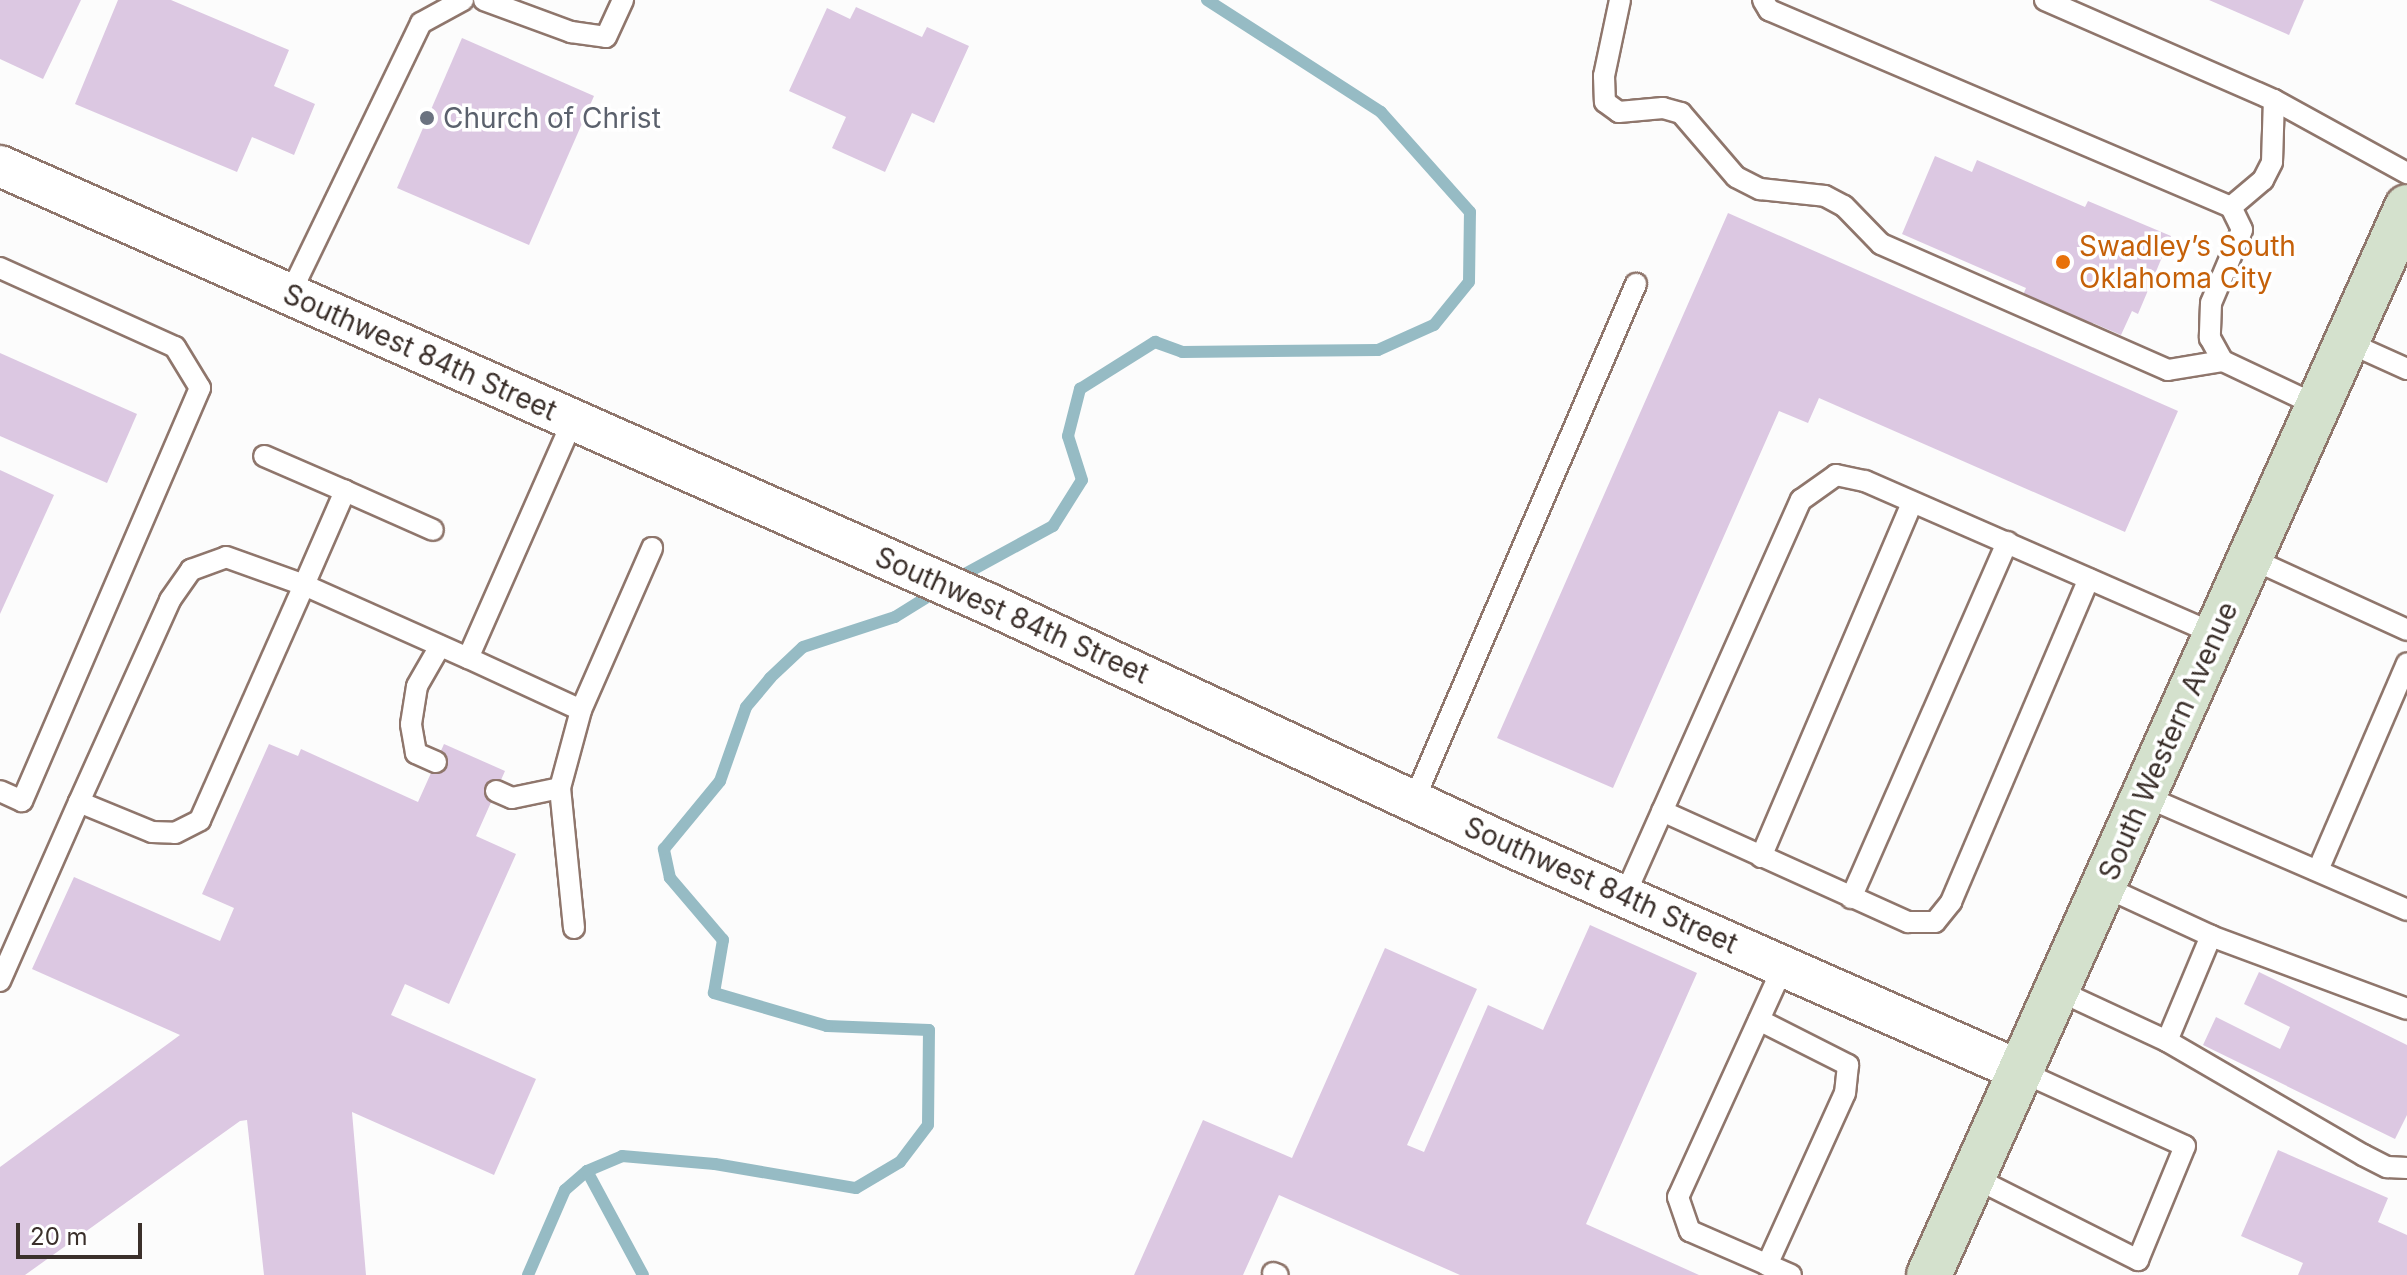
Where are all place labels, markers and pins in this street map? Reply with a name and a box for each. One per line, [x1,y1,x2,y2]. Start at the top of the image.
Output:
place label: Church of Christ [443,101,661,135]
marker: Church of Christ [418,109,436,127]
place label: Swadley’s South Oklahoma City [2079,229,2296,295]
marker: Swadley’s South Oklahoma City [2054,253,2072,271]

